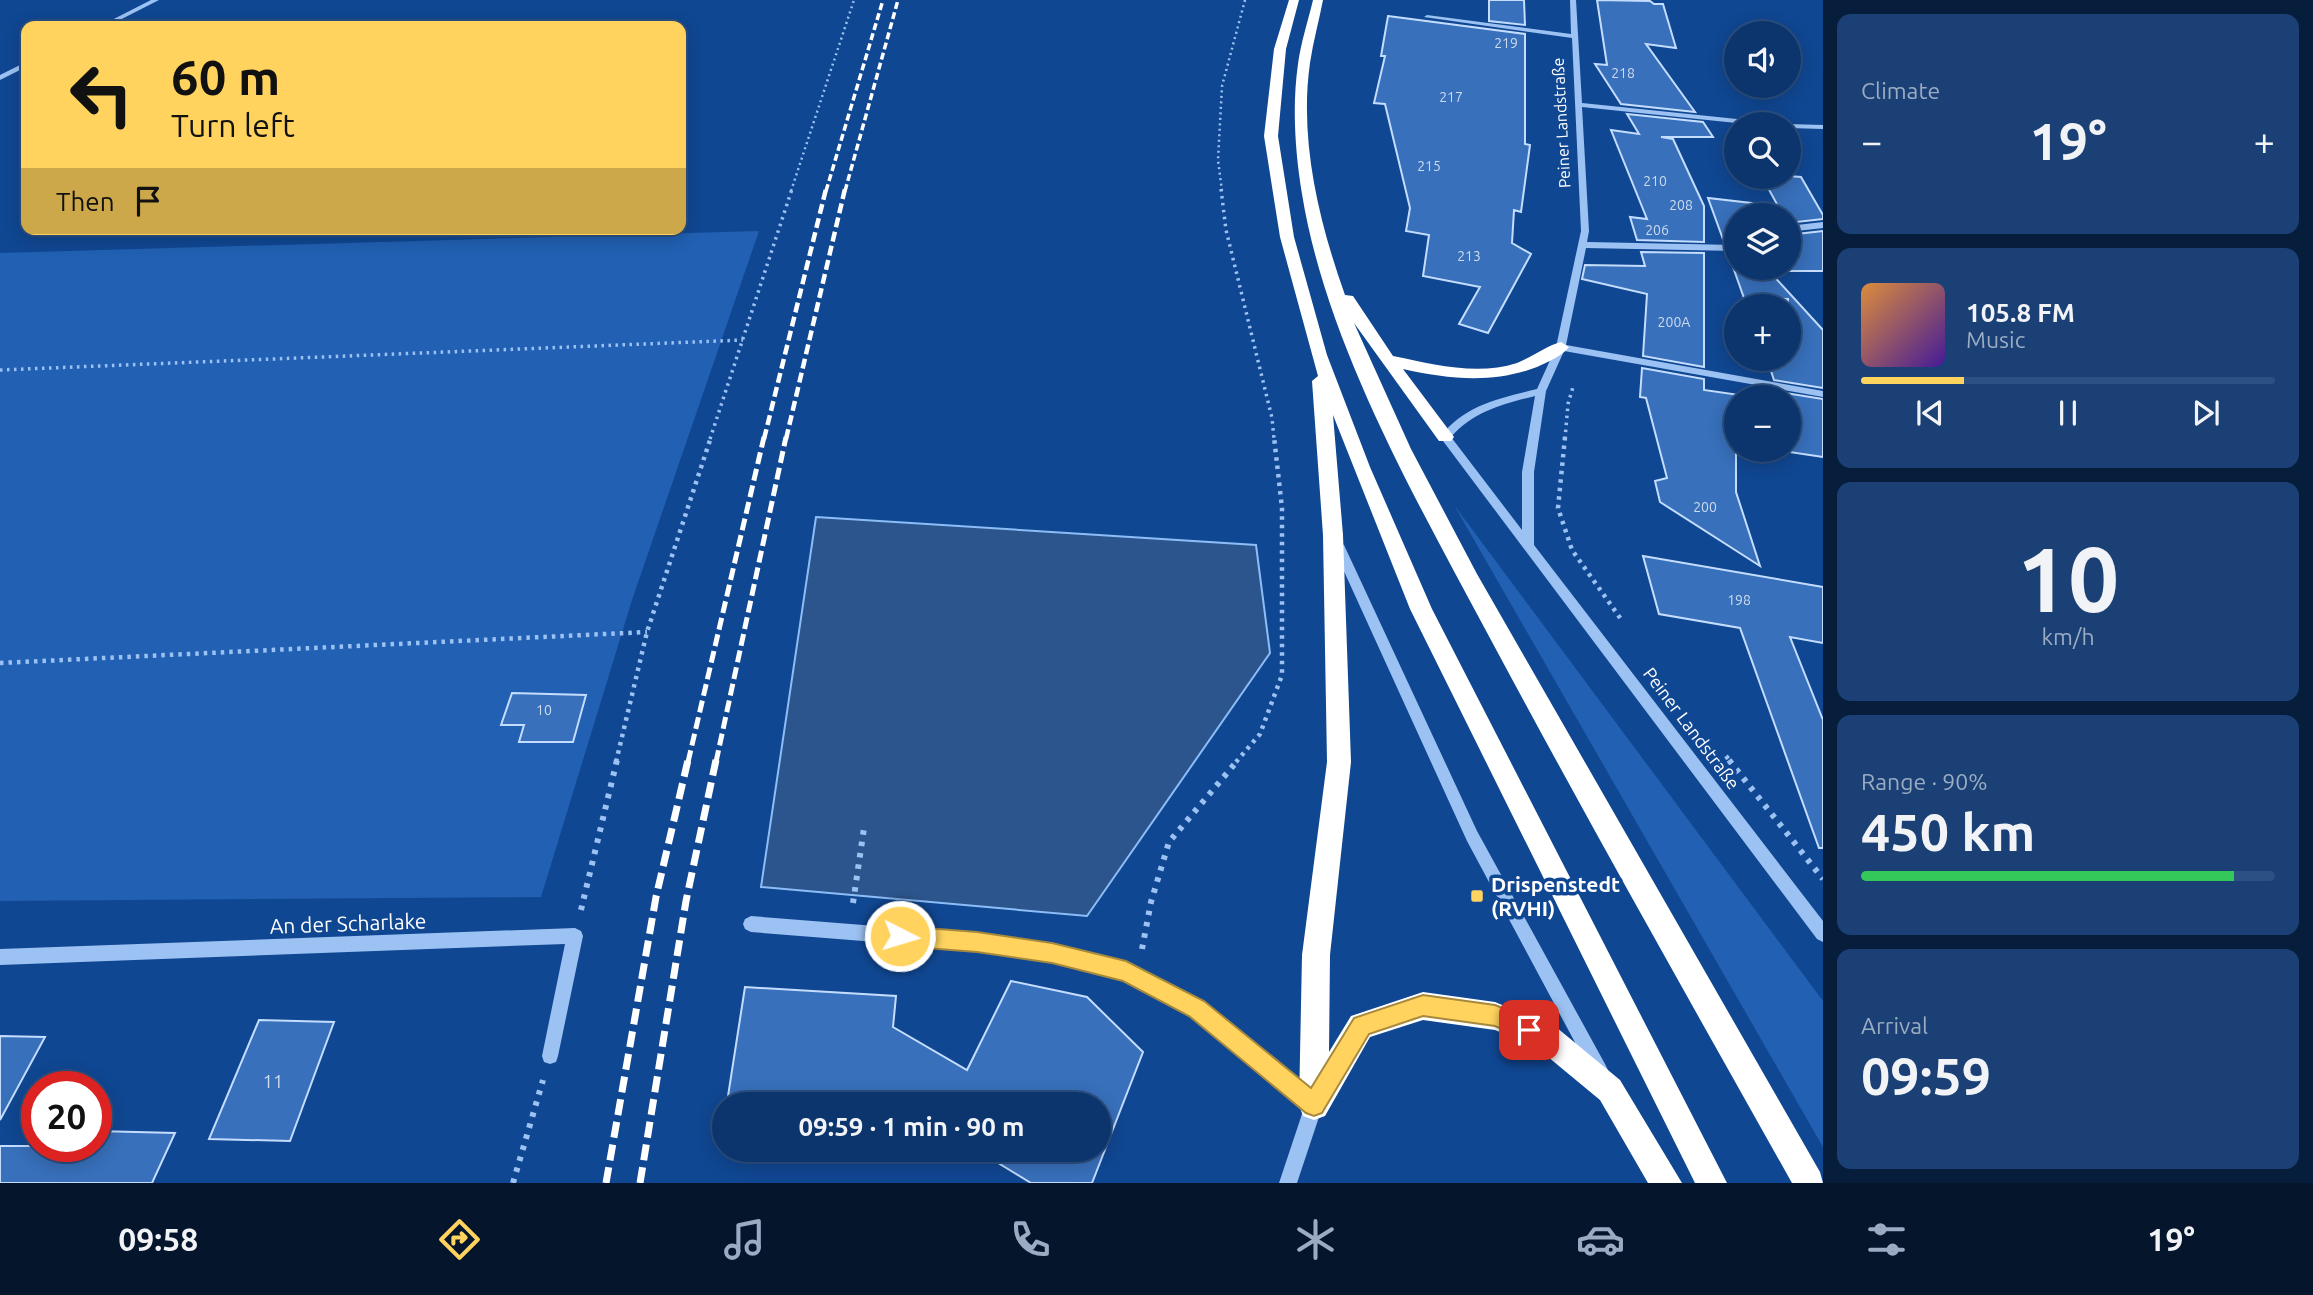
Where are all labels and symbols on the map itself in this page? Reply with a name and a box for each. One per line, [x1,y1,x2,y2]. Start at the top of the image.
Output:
house number: 219 [1494,35,1518,51]
street label: Peiner Landstraße [1549,57,1573,189]
house number: 218 [1611,65,1635,81]
house number: 217 [1439,89,1463,105]
house number: 215 [1417,158,1441,174]
house number: 210 [1643,173,1667,189]
house number: 208 [1669,197,1693,213]
house number: 206 [1645,222,1669,238]
house number: 213 [1457,248,1481,264]
house number: 200A [1658,314,1690,330]
house number: 200 [1693,499,1717,515]
house number: 198 [1727,592,1751,608]
street label: Peiner Landstraße [1640,663,1744,793]
house number: 10 [536,702,552,718]
place label: Drispenstedt (RVHI) [1491,872,1620,920]
marker: Drispenstedt (RVHI) [1469,888,1485,904]
position arrow [863,899,937,973]
street label: An der Scharlake [269,908,427,938]
pin [1499,1000,1559,1060]
speed limit sign: 20 [21,1071,112,1162]
house number: 11 [263,1071,283,1091]

